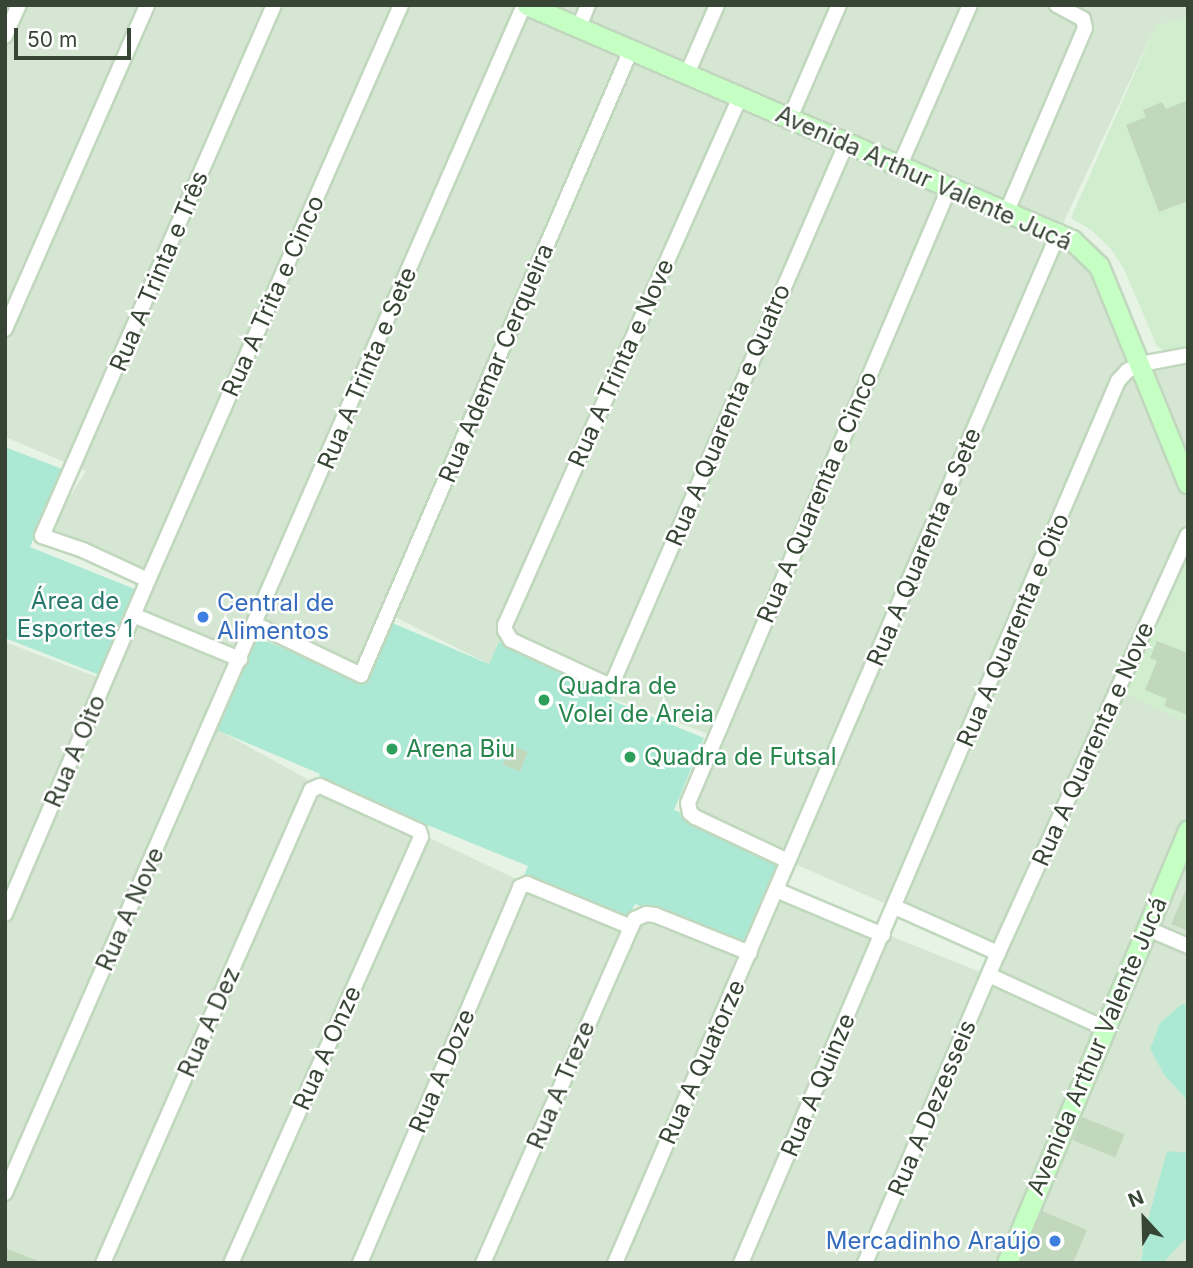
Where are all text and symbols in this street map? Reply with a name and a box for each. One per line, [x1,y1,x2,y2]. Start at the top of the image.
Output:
scale bar [18,14,135,58]
text: 50 m [27,27,77,52]
street label: Avenida Arthur Valente Jucá [771,99,1077,257]
street label: Rua A Trinta e Três [104,166,214,376]
street label: Rua A Trita e Cinco [216,191,330,401]
street label: Rua Ademar Cerqueira [433,239,559,487]
street label: Rua A Trinta e Nove [562,255,680,471]
street label: Rua A Trinta e Sete [311,263,423,473]
street label: Rua A Quarenta e Quatro [660,280,796,550]
street label: Rua A Quarenta e Cinco [751,367,883,627]
street label: Rua A Quarenta e Sete [861,424,987,670]
street label: Rua A Quarenta e Oito [951,509,1075,751]
park label: Área de Esportes 1 [17,587,133,643]
place label: Central de Alimentos [217,589,334,645]
marker: Central de Alimentos [195,609,211,625]
street label: Rua A Quarenta e Nove [1026,618,1160,870]
place label: Quadra de Volei de Areia [558,672,714,728]
street label: Rua A Oito [38,690,112,812]
marker: Quadra de Volei de Areia [536,692,552,708]
place label: Arena Biu [406,735,515,763]
marker: Arena Biu [384,741,400,757]
place label: Quadra de Futsal [644,743,837,771]
marker: Quadra de Futsal [622,749,638,765]
street label: Rua A Nove [90,843,170,975]
street label: Avenida Arthur Valente Jucá [1021,892,1173,1200]
street label: Rua A Dez [172,963,246,1081]
street label: Rua A Quatorze [653,975,751,1149]
street label: Rua A Onze [287,982,367,1114]
street label: Rua A Doze [403,1005,481,1137]
street label: Rua A Quinze [775,1009,861,1161]
street label: Rua A Dezesseis [882,1015,982,1201]
street label: Rua A Treze [521,1017,601,1153]
north arrow [1109,1184,1179,1254]
text: N [1125,1186,1147,1212]
place label: Mercadinho Araújo [826,1227,1041,1255]
marker: Mercadinho Araújo [1047,1233,1063,1249]

